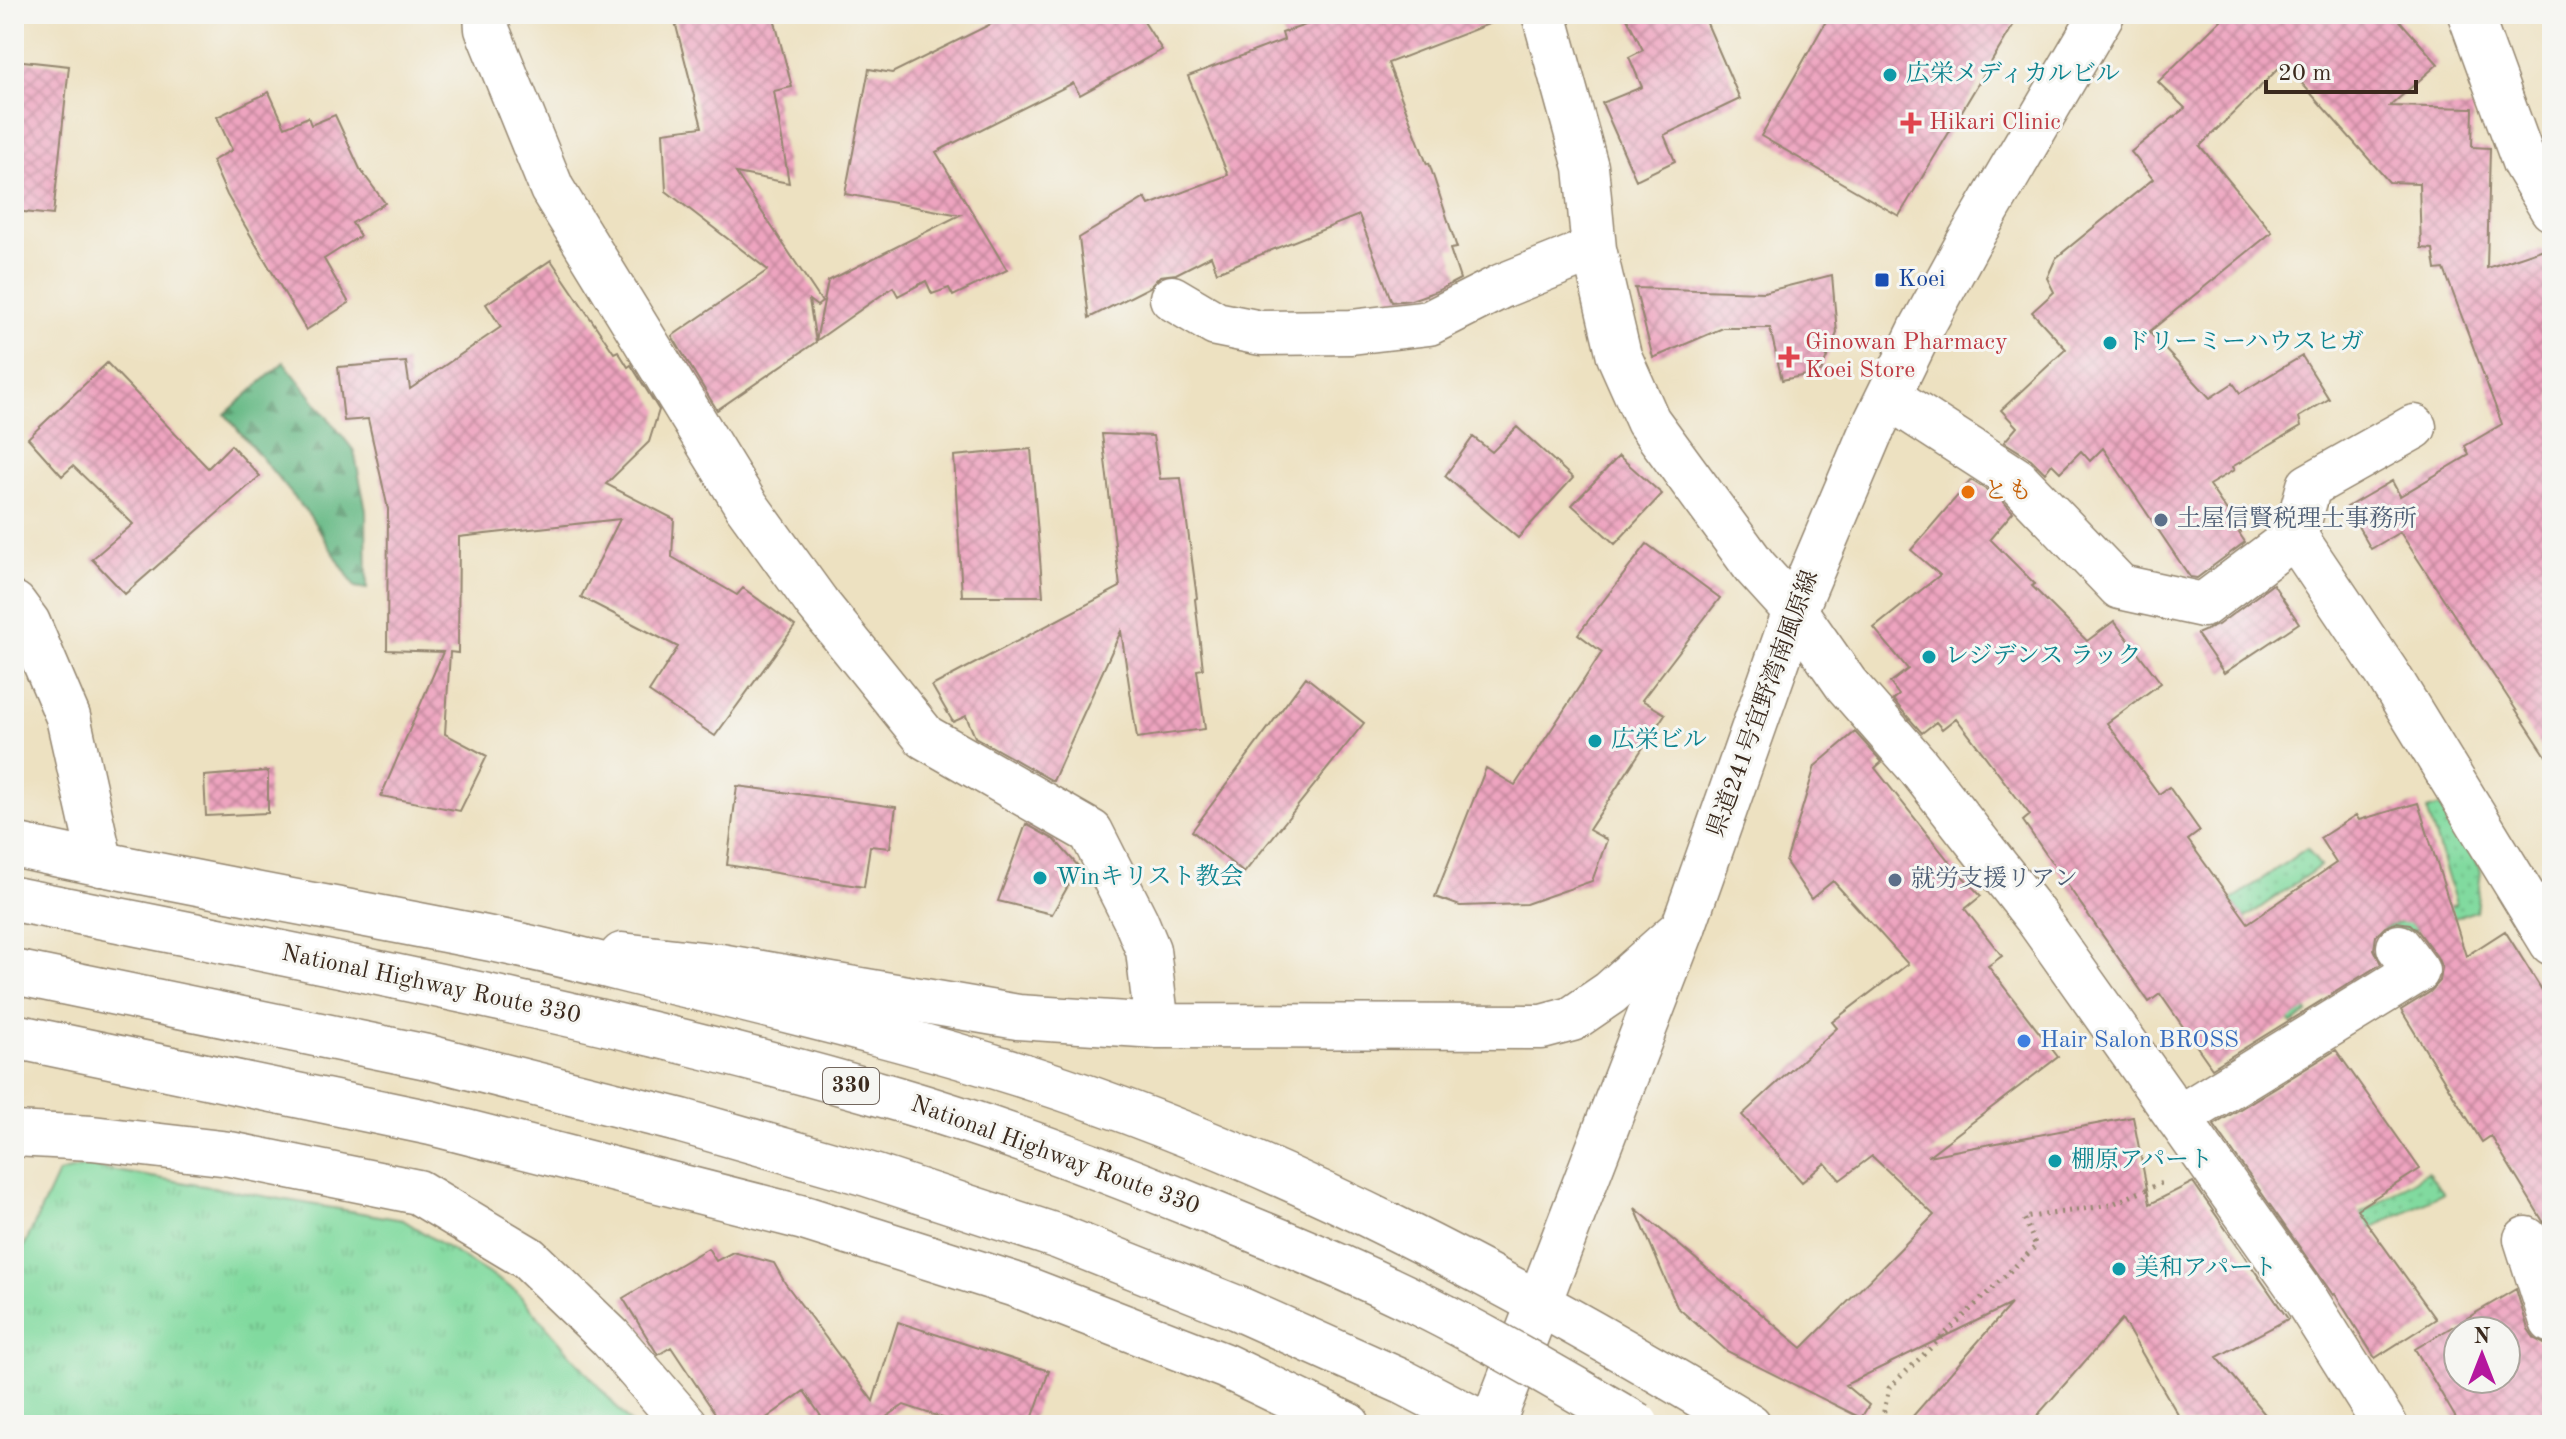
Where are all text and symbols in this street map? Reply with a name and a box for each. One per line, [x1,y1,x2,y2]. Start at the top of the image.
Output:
scale bar [2266,44,2416,94]
place label: 広栄メディカルビル [1906,60,2120,87]
text: 20 m [2278,62,2332,86]
marker: 広栄メディカルビル [1881,66,1899,84]
place label: Hikari Clinic [1929,111,2061,135]
marker: Hikari Clinic [1900,112,1922,134]
place label: Koei [1898,268,1946,292]
marker: Koei [1873,271,1891,289]
place label: ドリーミーハウスヒガ [2126,330,2364,355]
place label: Ginowan Pharmacy Koei Store [1805,331,2008,383]
marker: ドリーミーハウスヒガ [2101,334,2119,352]
marker: Ginowan Pharmacy Koei Store [1780,348,1798,366]
place label: とも [1984,478,2032,504]
marker: とも [1959,483,1977,501]
place label: 土屋信賢税理士事務所 [2177,505,2417,532]
marker: 土屋信賢税理士事務所 [2152,511,2170,529]
street label: 県道241号宜野湾南風原線 [1702,566,1823,840]
place label: レジデンス ラック [1945,643,2141,669]
marker: レジデンス ラック [1920,648,1938,666]
place label: 広栄ビル [1611,726,1707,753]
marker: 広栄ビル [1586,732,1604,750]
place label: Winキリスト教会 [1056,863,1244,890]
place label: 就労支援リアン [1911,865,2078,892]
marker: Winキリスト教会 [1031,869,1049,887]
marker: 就労支援リアン [1886,871,1904,889]
street label: National Highway Route 330 [279,942,583,1028]
place label: Hair Salon BROSS [2040,1029,2239,1053]
marker: Hair Salon BROSS [2015,1032,2033,1050]
road number: 330 [823,1068,879,1104]
street label: National Highway Route 330 [908,1093,1202,1219]
place label: 棚原アパート [2071,1146,2213,1173]
marker: 棚原アパート [2046,1152,2064,1170]
place label: 美和アパート [2135,1254,2277,1281]
marker: 美和アパート [2110,1260,2128,1278]
north arrow [2442,1315,2522,1395]
text: N [2474,1326,2491,1348]

